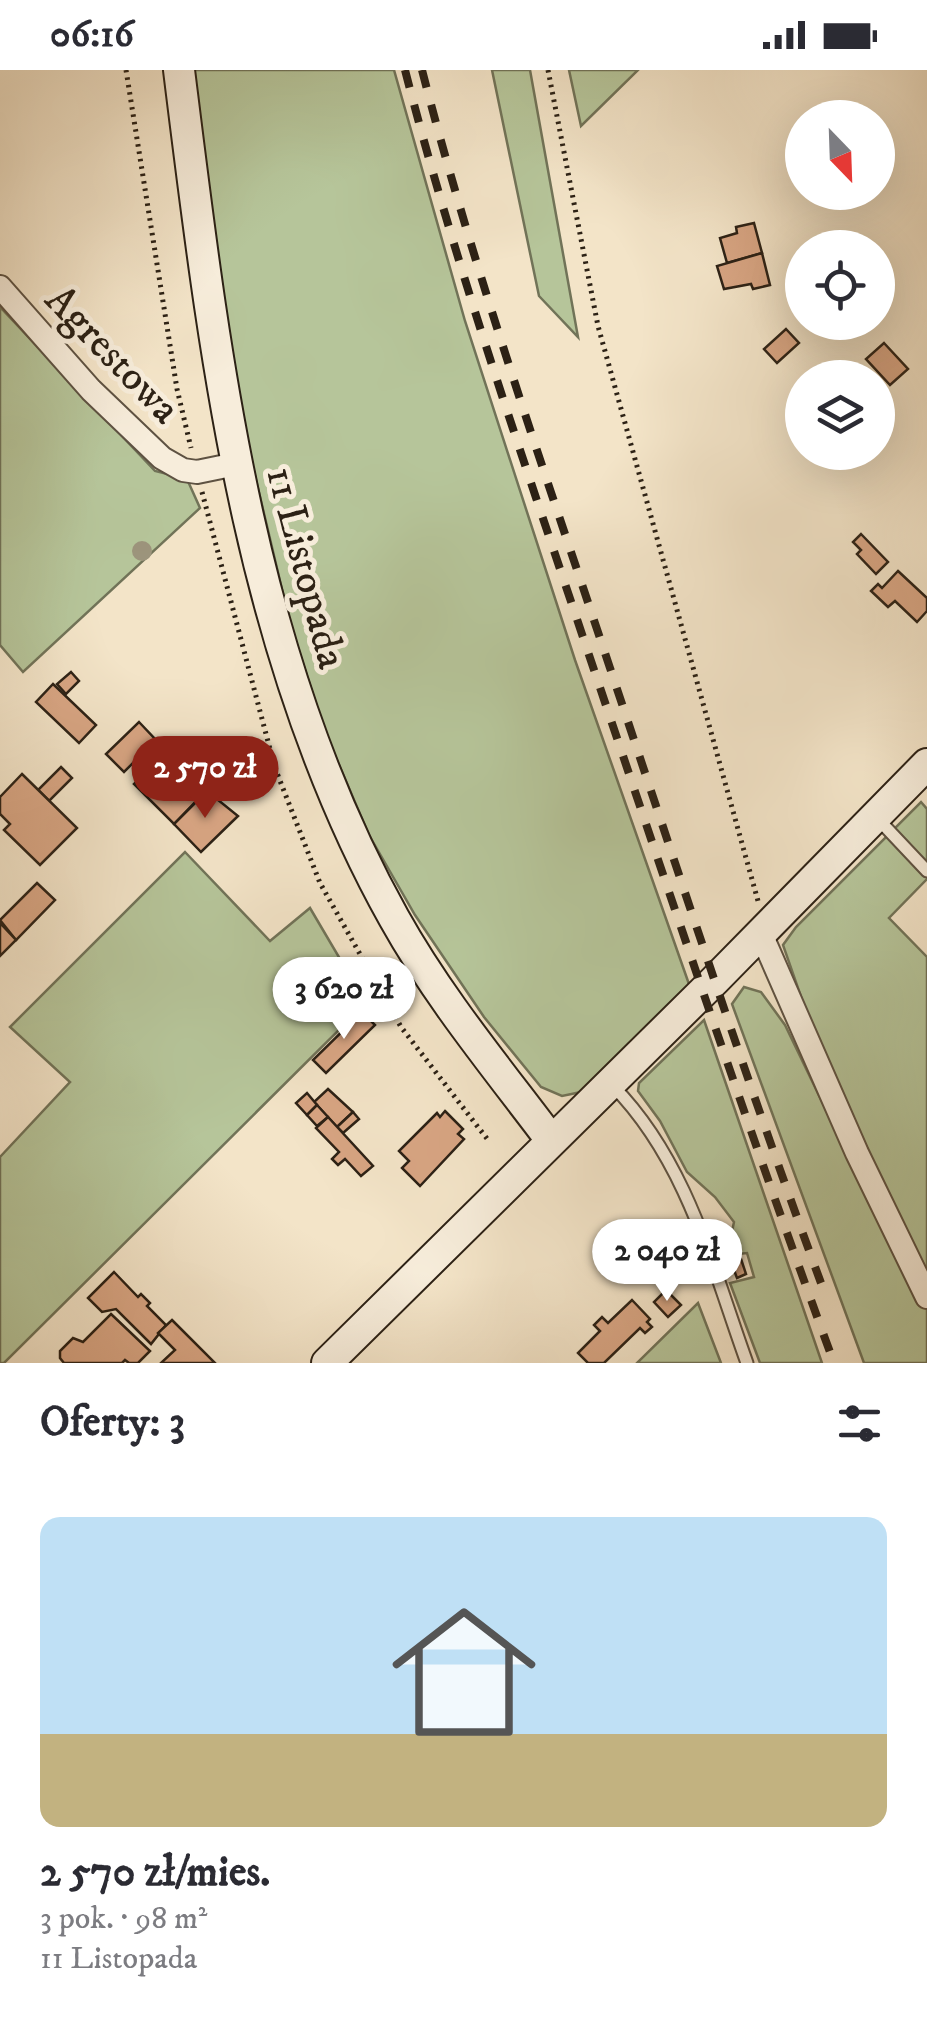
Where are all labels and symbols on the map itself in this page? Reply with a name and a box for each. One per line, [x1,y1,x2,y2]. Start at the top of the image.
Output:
north arrow [785,100,895,210]
street label: Agrestowa [33,275,191,435]
street label: 11 Listopada [253,461,357,674]
pin: 2 570 zł [102,736,308,821]
pin: 3 620 zł [241,957,447,1042]
pin: 2 040 zł [564,1219,770,1304]

